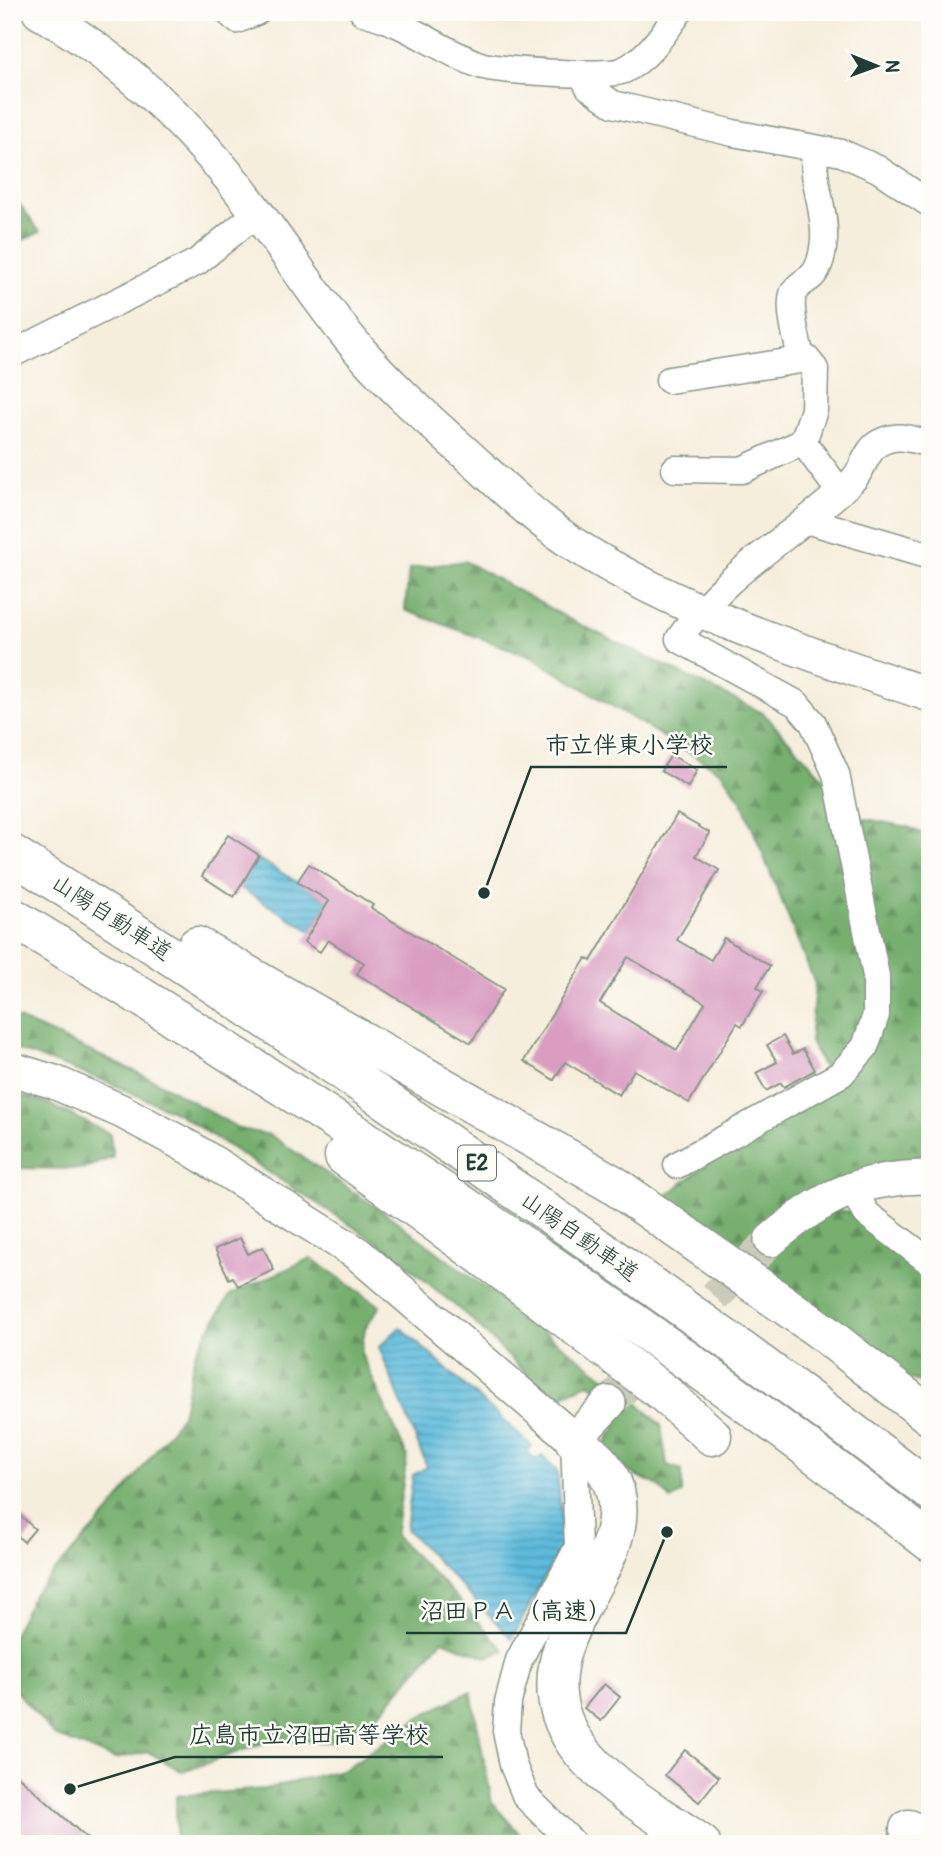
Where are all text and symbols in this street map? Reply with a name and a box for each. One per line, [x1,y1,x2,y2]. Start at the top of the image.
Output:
north arrow [841,32,911,102]
text: N [880,60,904,73]
callout: 市立伴東小学校 [531,722,727,767]
text: 市立伴東小学校 [545,731,713,760]
street label: 山陽自動車道 [46,868,177,967]
road number: E2 [458,1146,496,1180]
street label: 山陽自動車道 [515,1185,645,1288]
callout: 沼田ＰＡ（高速） [406,1588,626,1633]
text: 沼田ＰＡ（高速） [420,1597,612,1626]
callout: 広島市立沼田高等学校 [175,1712,443,1757]
text: 広島市立沼田高等学校 [189,1721,429,1750]

